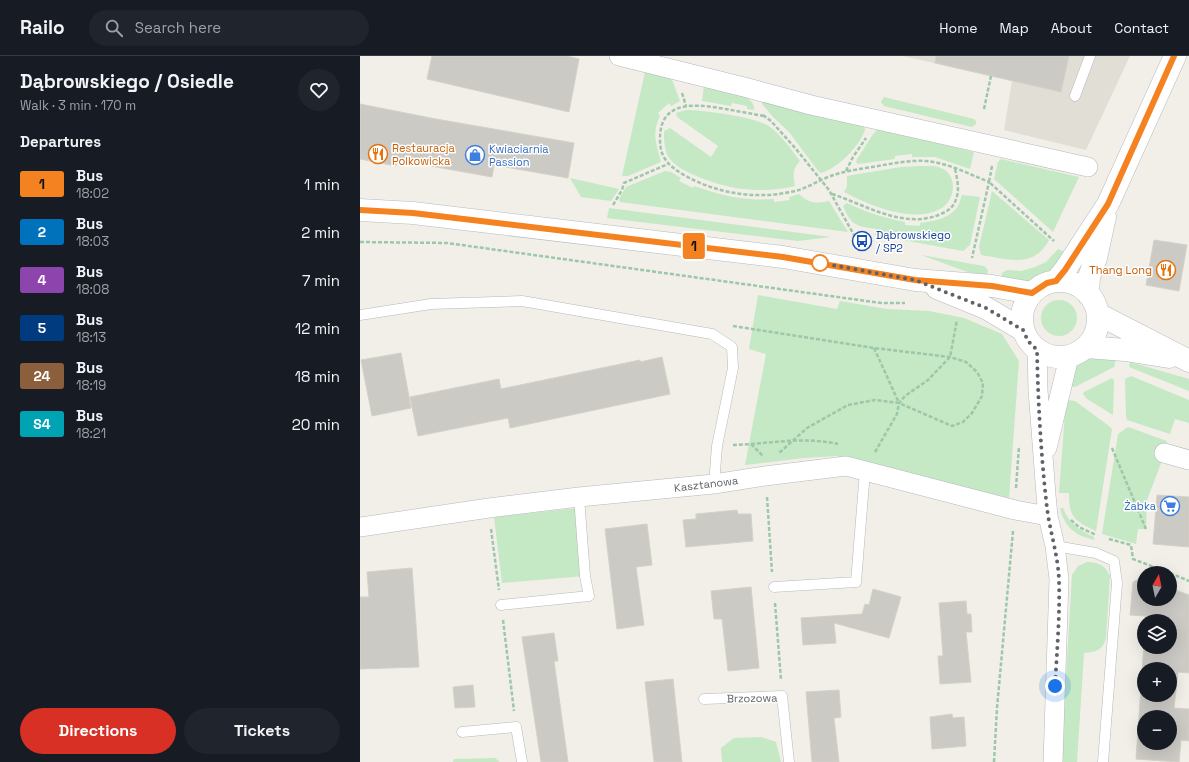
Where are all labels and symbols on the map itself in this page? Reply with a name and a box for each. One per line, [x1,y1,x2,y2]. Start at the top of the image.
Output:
place label: Restauracja Polkowicka [392,141,456,168]
place label: Kwiaciarnia Passion [489,142,549,169]
restaurant icon: Restauracja Polkowicka [367,143,389,165]
shop icon: Kwiaciarnia Passion [464,144,486,166]
place label: Dąbrowskiego / SP2 [876,228,951,255]
bus stop icon: Dąbrowskiego / SP2 [851,230,873,252]
line badge: 1 [681,233,707,259]
unlabelled marker [811,254,829,272]
restaurant icon: Thang Long [1155,259,1177,281]
place label: Thang Long [1089,263,1152,277]
street label: Kasztanowa [673,473,739,495]
supermarket icon: Żabka [1159,495,1181,517]
place label: Żabka [1124,499,1157,513]
north arrow [1137,566,1177,606]
your location [1045,676,1065,696]
street label: Brzozowa [726,691,778,705]

